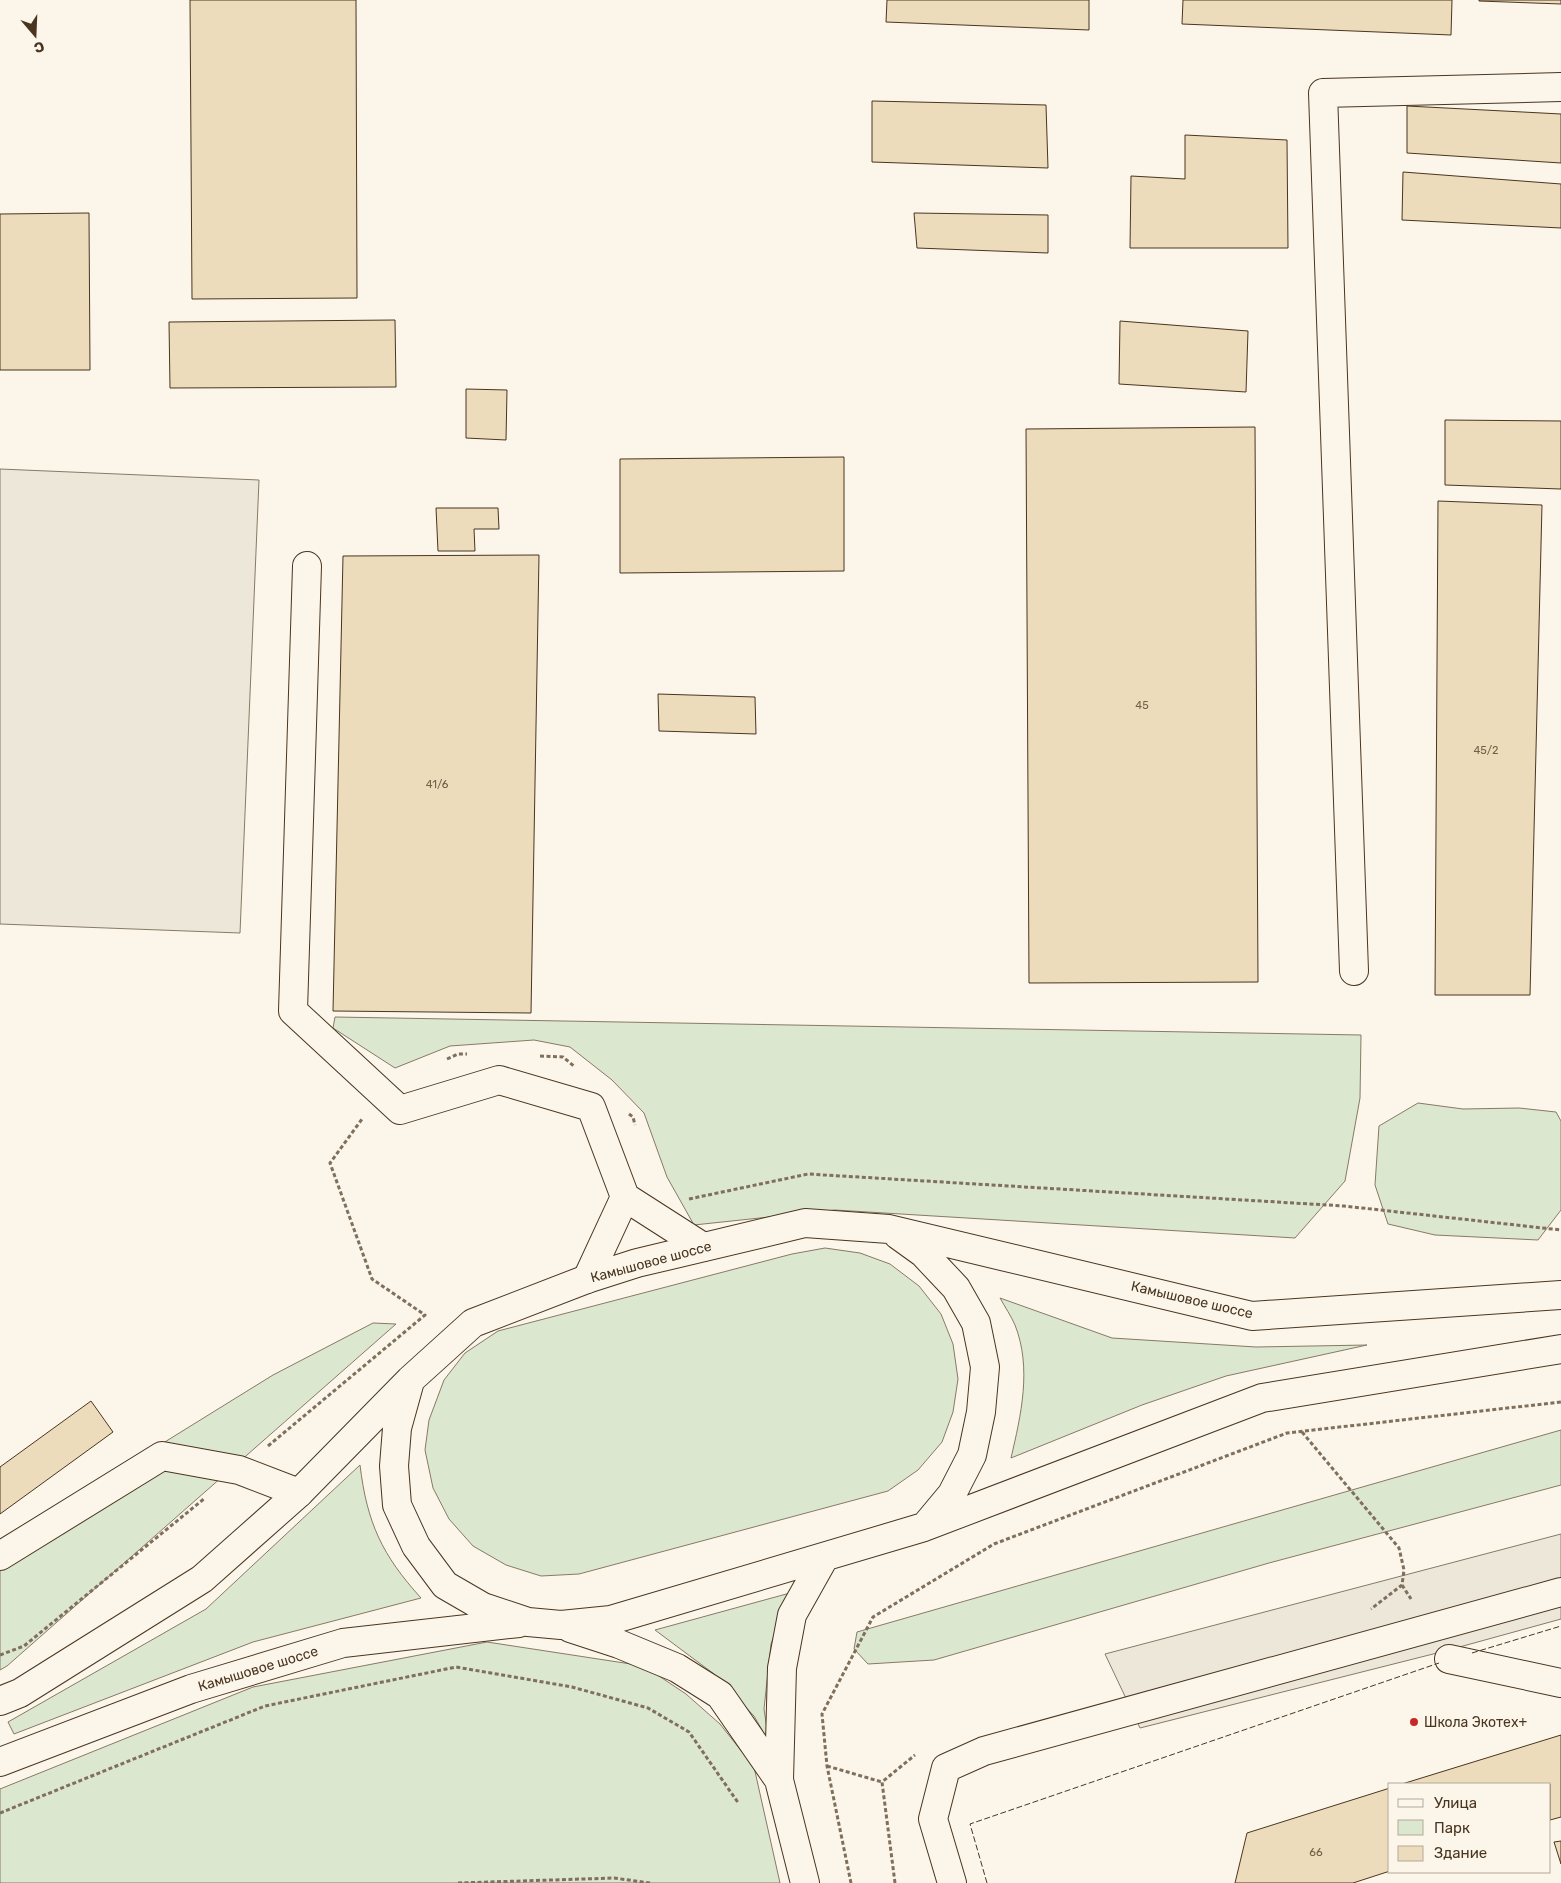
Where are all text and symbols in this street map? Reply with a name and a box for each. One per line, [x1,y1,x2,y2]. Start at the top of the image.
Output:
north arrow [10,10,60,60]
text: С [31,37,46,57]
house number: 45 [1135,699,1149,712]
house number: 45/2 [1474,744,1498,757]
house number: 41/6 [426,778,449,791]
street label: Камышовое шоссе [589,1238,714,1286]
street label: Камышовое шоссе [1129,1278,1255,1322]
street label: Камышовое шоссе [196,1643,320,1695]
place label: Школа Экотех+ [1424,1714,1527,1731]
marker: Школа Экотех+ [1408,1716,1420,1728]
legend [1388,1783,1551,1873]
text: Улица [1434,1794,1477,1812]
text: Парк [1434,1819,1470,1837]
text: Здание [1434,1844,1487,1862]
house number: 66 [1309,1846,1323,1859]

